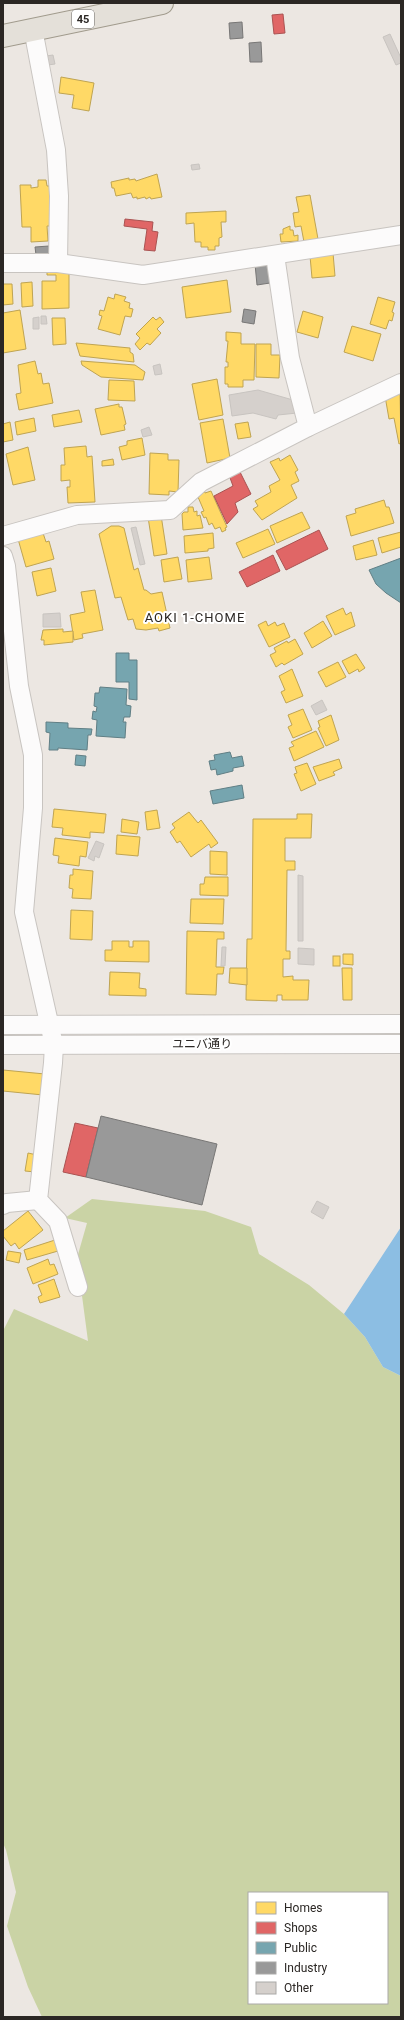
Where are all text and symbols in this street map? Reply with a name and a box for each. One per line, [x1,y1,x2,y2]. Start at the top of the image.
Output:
road number: 45 [72,10,94,28]
district label: AOKI 1-CHOME [145,610,245,625]
street label: ユニバ通り [172,1037,232,1051]
legend [248,1892,388,2004]
text: Homes [284,1901,322,1915]
text: Shops [284,1921,318,1935]
text: Public [284,1941,317,1955]
text: Industry [284,1961,328,1975]
text: Other [284,1981,313,1995]

